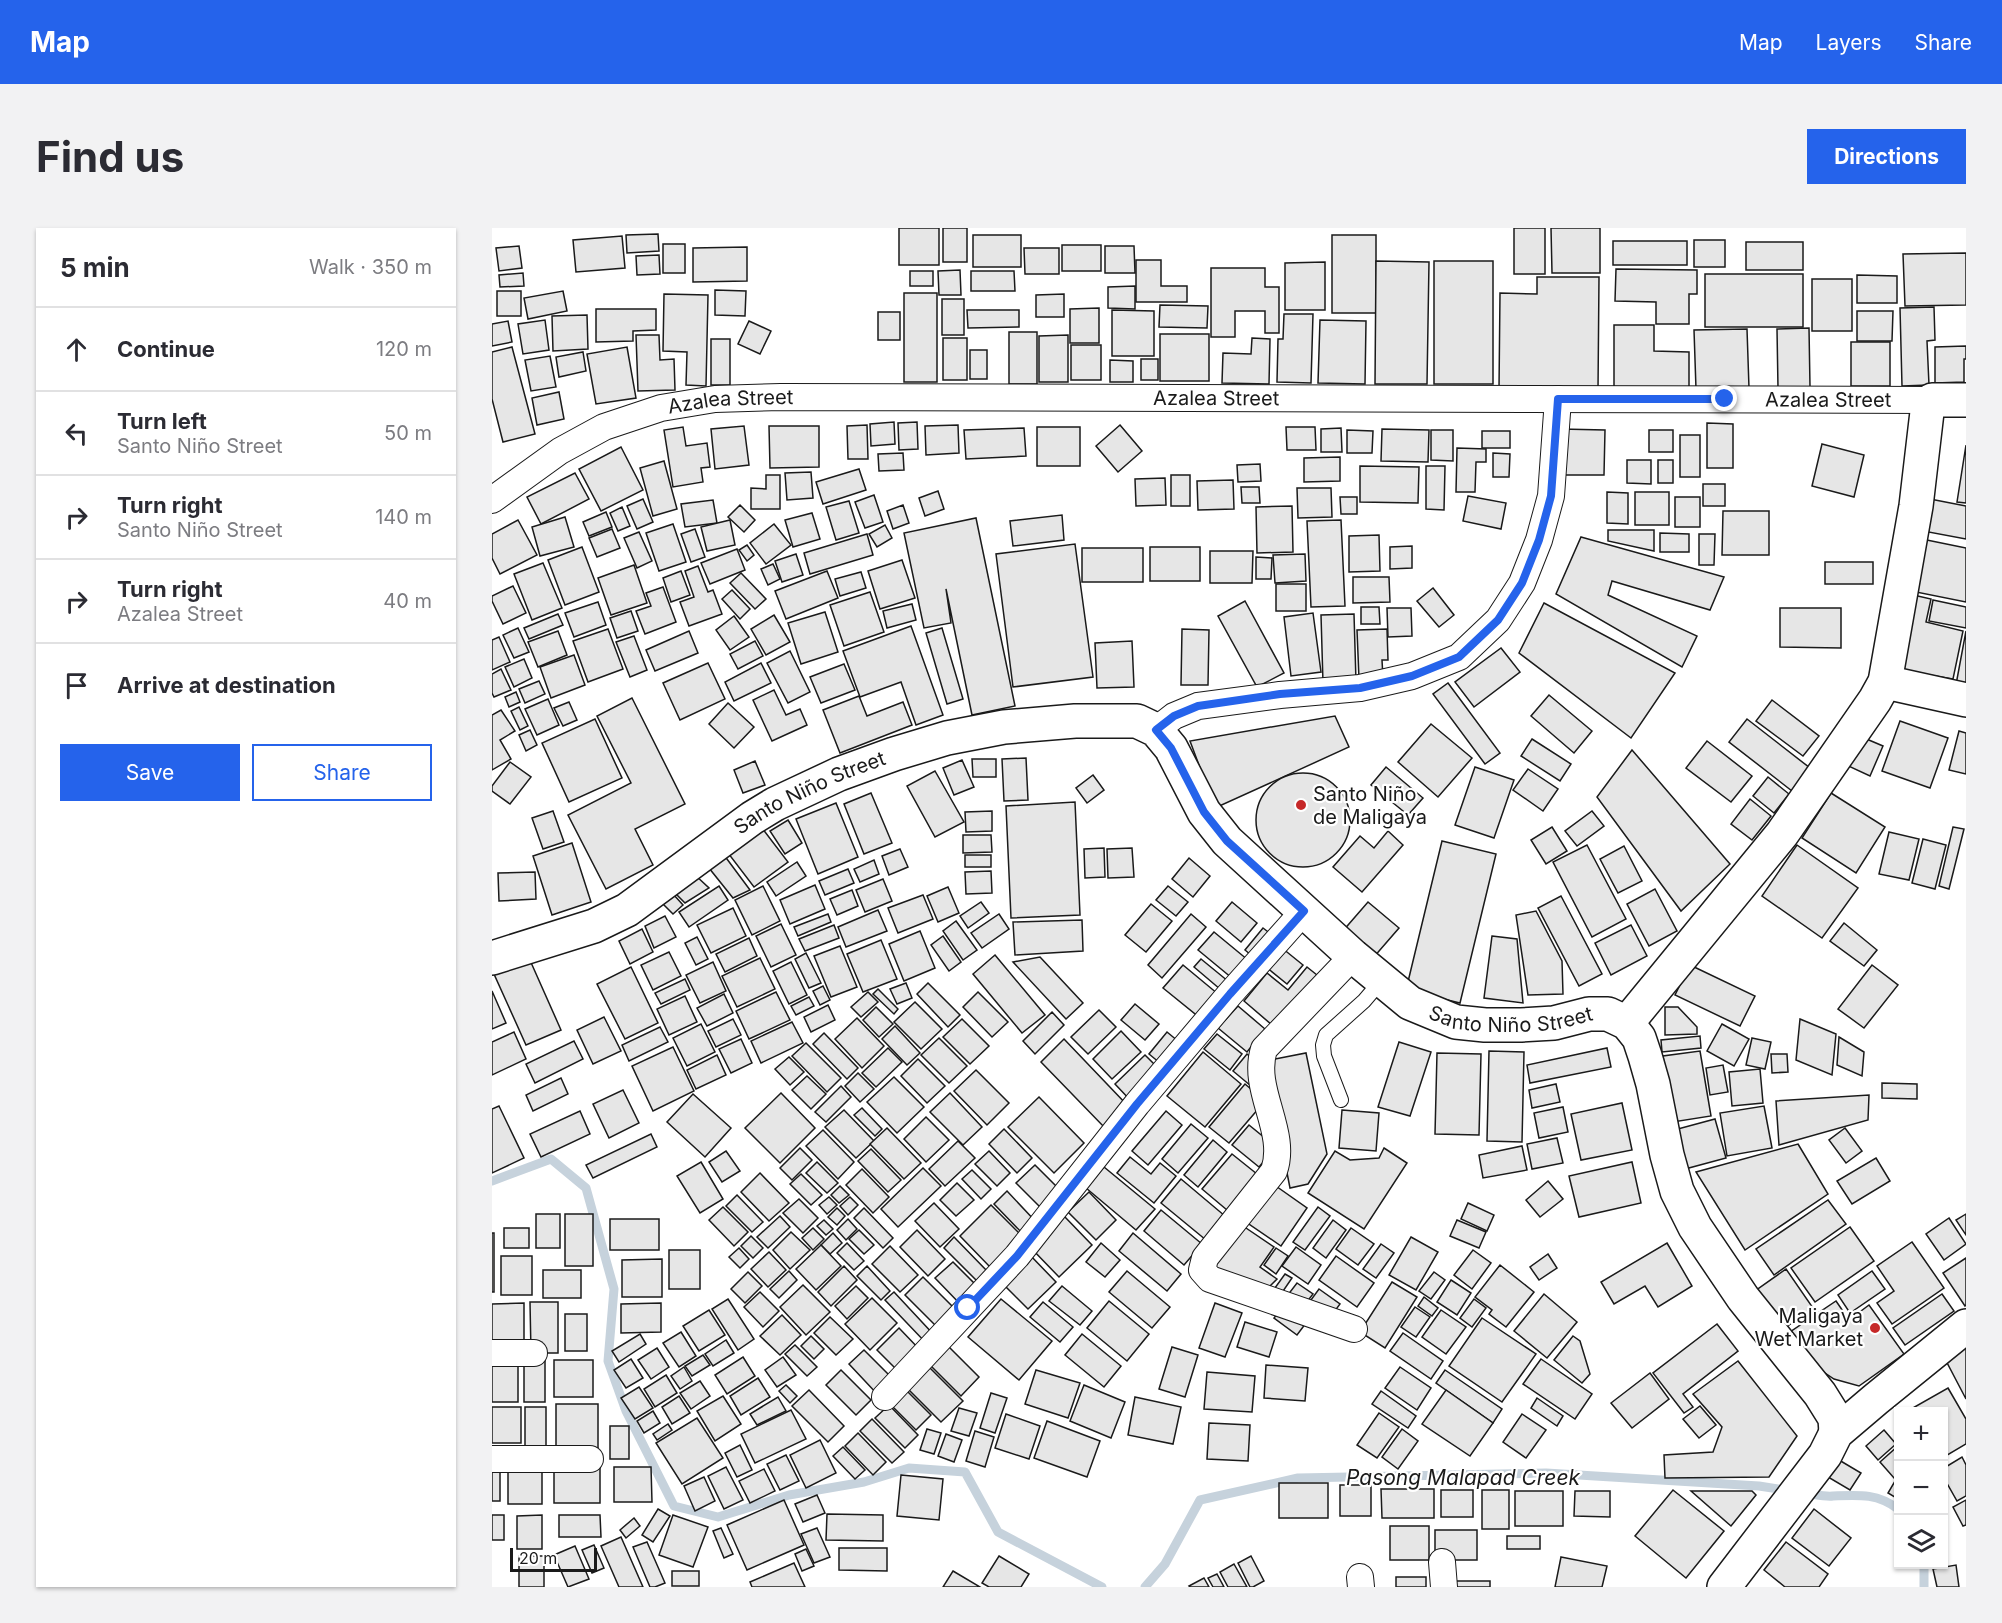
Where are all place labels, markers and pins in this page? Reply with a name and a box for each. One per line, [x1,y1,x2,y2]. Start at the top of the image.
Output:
place label: Santo Niño de Maligaya [1313,782,1427,829]
marker: Santo Niño de Maligaya [1294,798,1308,812]
place label: Maligaya Wet Market [1755,1304,1863,1351]
marker: Maligaya Wet Market [1868,1321,1882,1335]

